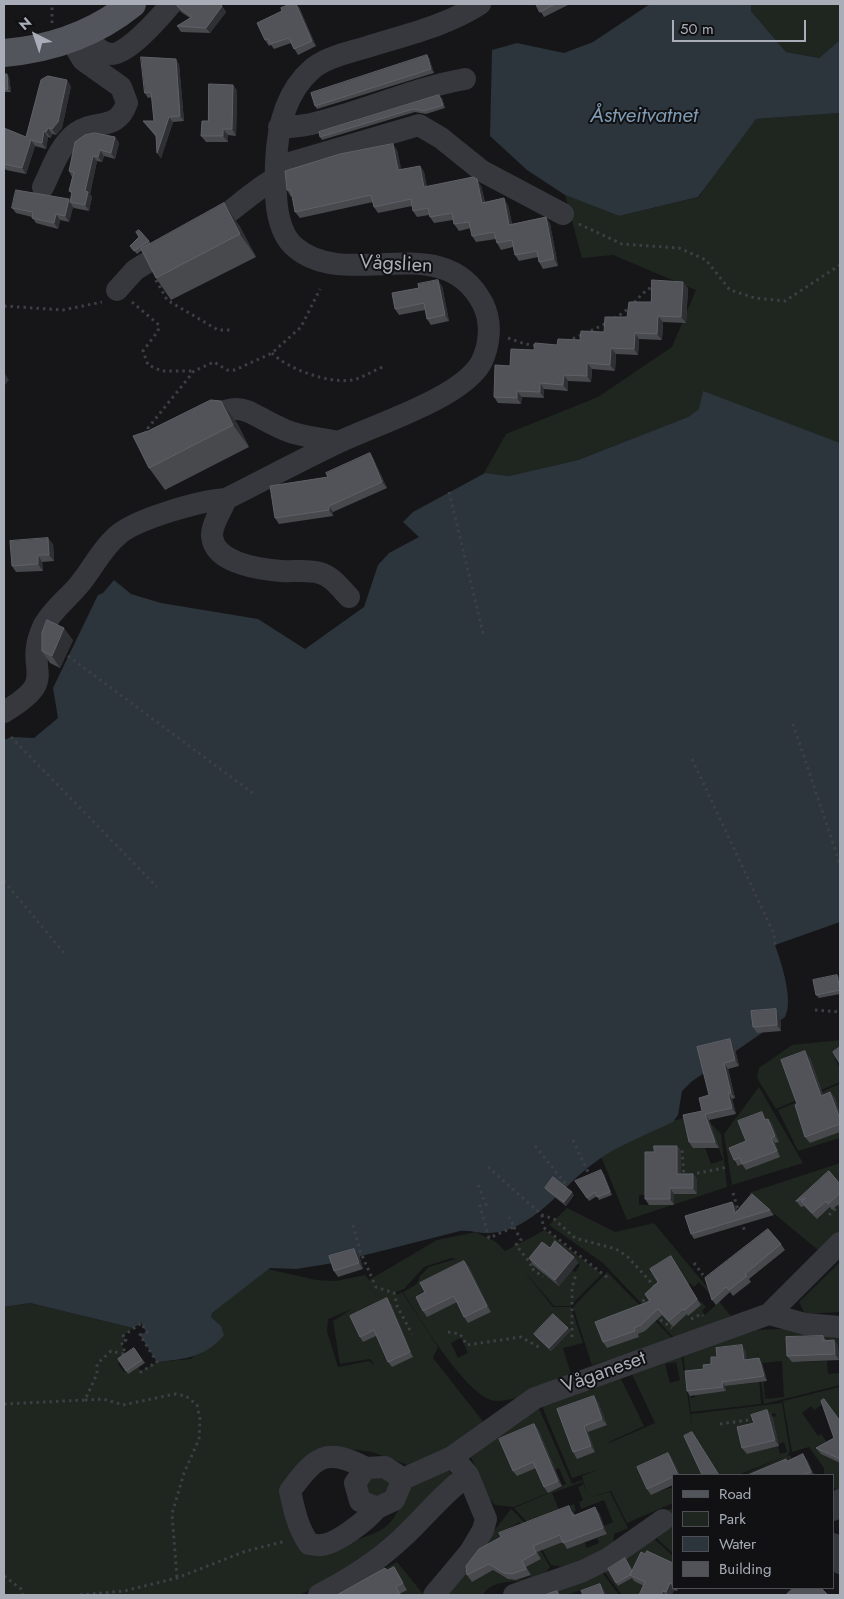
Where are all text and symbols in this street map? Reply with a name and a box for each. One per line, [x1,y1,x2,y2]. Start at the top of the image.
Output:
north arrow [10,10,60,60]
scale bar [674,10,808,42]
text: N [14,12,36,35]
text: 50 m [680,18,714,40]
water label: Åstveitvatnet [590,104,698,130]
street label: Vågslien [359,251,433,279]
street label: Våganeset [559,1347,649,1399]
legend [672,1474,834,1589]
text: Road [719,1483,751,1505]
text: Park [719,1508,746,1530]
text: Water [719,1533,756,1555]
text: Building [719,1558,771,1580]

